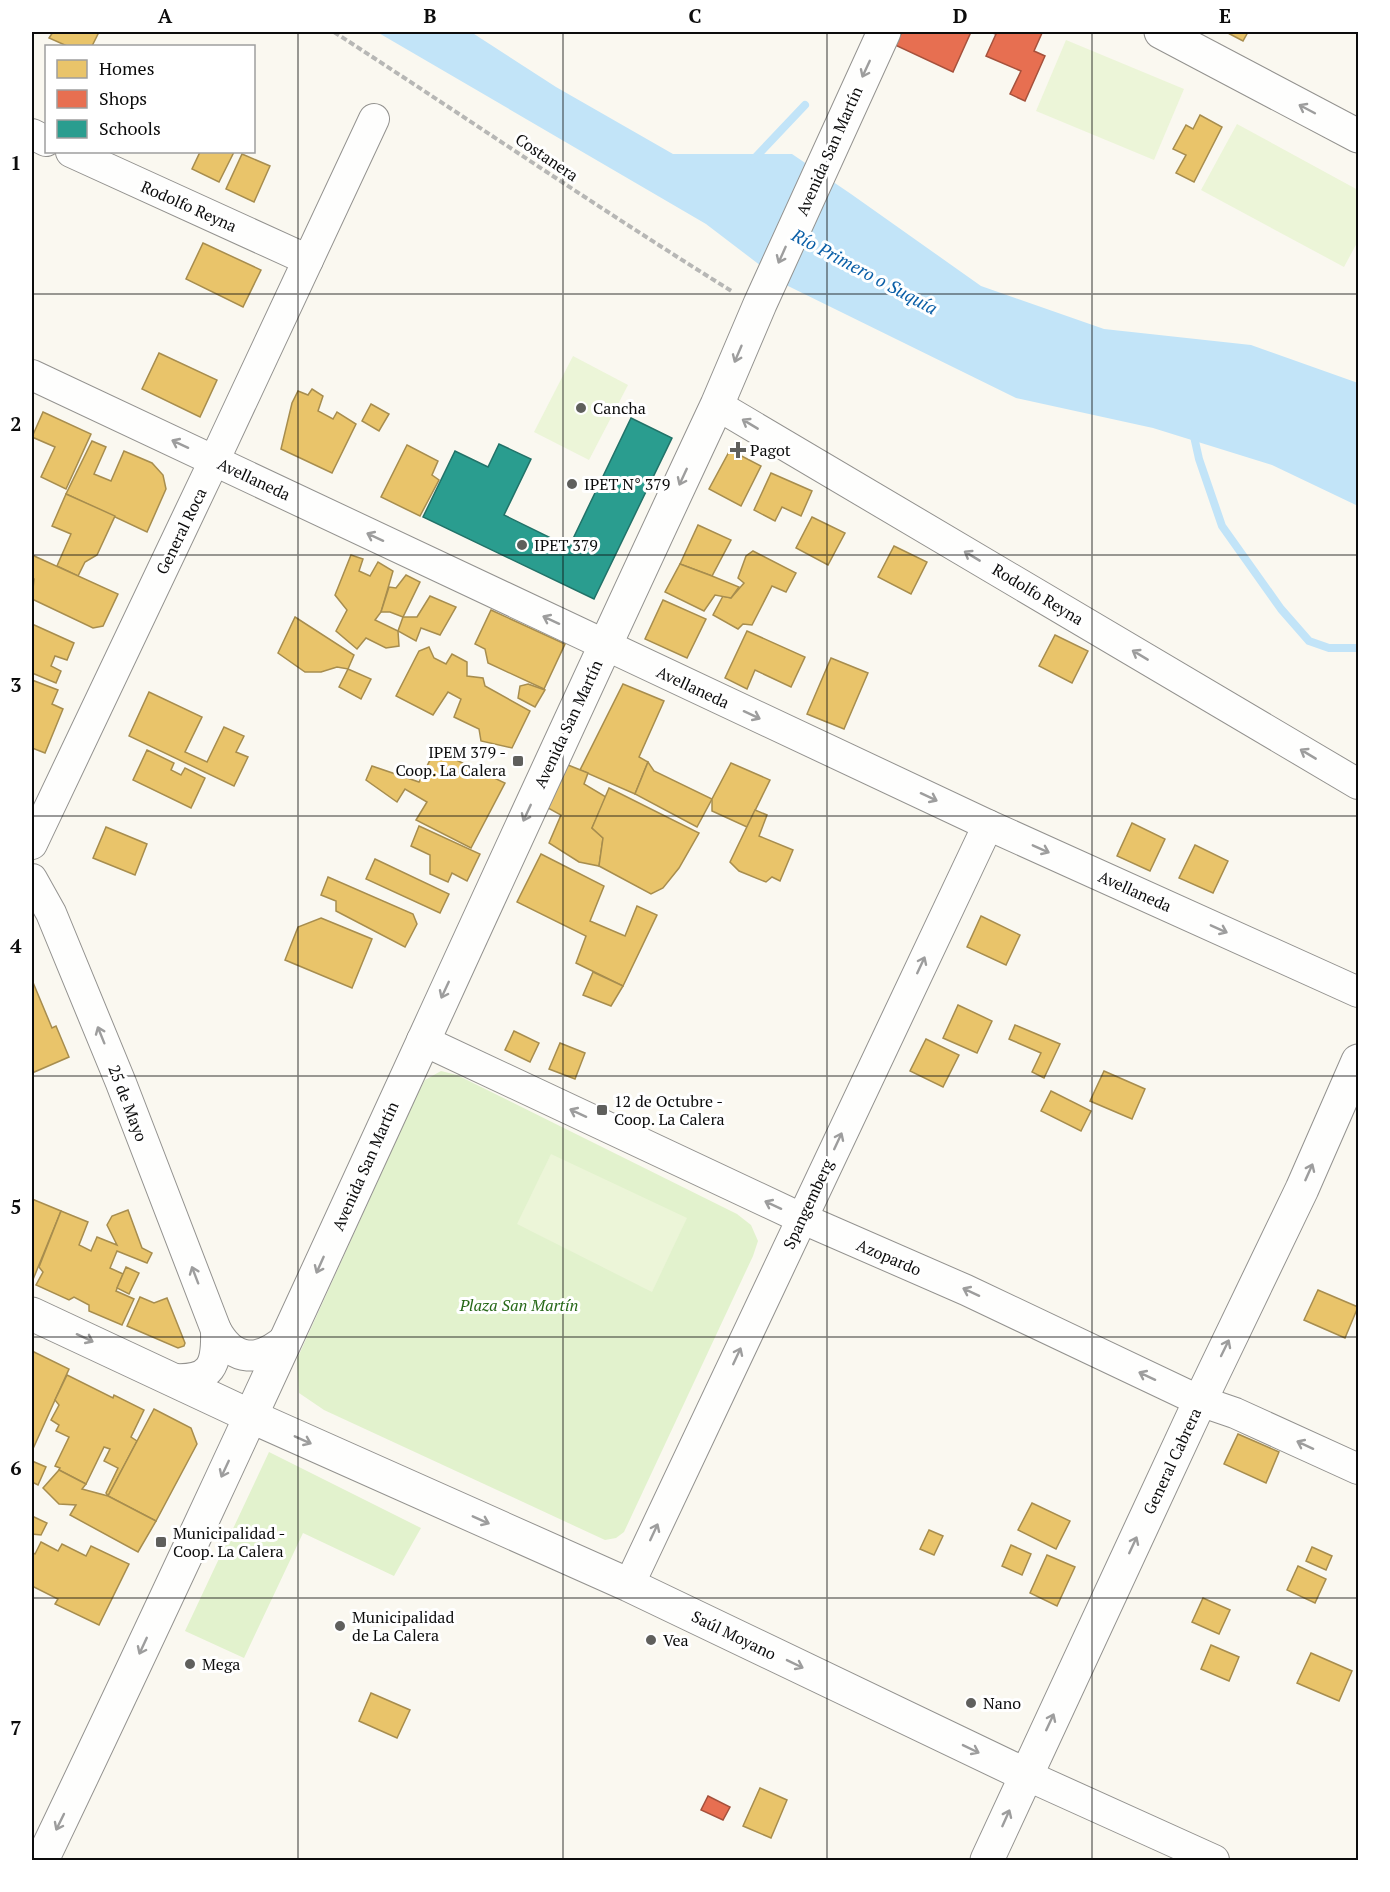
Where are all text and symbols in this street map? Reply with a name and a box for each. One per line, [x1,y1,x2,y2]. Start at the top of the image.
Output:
text: A [158,2,173,29]
text: B [424,2,437,29]
text: C [688,2,702,29]
text: D [953,2,967,29]
text: E [1219,2,1231,29]
legend [45,45,255,153]
text: Homes [99,56,154,80]
one-way arrow [860,59,872,77]
street label: Avenida San Martín [791,82,868,219]
text: Shops [99,86,147,110]
one-way arrow [1299,103,1316,115]
text: Schools [99,116,161,140]
street label: Costanera [511,128,583,186]
text: 1 [10,149,22,176]
street label: Rodolfo Reyna [138,175,240,237]
water label: Río Primero o Suquía [787,222,942,320]
one-way arrow [775,246,786,264]
one-way arrow [732,345,743,363]
place label: Cancha [593,397,646,419]
marker: Cancha [574,401,588,415]
text: 2 [10,410,22,437]
one-way arrow [742,418,759,430]
one-way arrow [171,438,189,450]
place label: Pagot [750,439,791,461]
marker: Pagot [731,443,745,457]
street label: Avellaneda [214,453,294,505]
one-way arrow [677,467,689,485]
place label: IPET N° 379 [584,473,670,495]
marker: IPET N° 379 [565,477,579,491]
street label: General Roca [151,484,211,578]
one-way arrow [366,530,384,542]
place label: IPET 379 [534,534,598,556]
marker: IPET 379 [515,538,529,552]
one-way arrow [964,549,981,561]
street label: Rodolfo Reyna [988,558,1088,630]
one-way arrow [543,614,561,626]
one-way arrow [1132,649,1149,661]
street label: Avenida San Martín [529,656,608,792]
street label: Avellaneda [653,661,733,713]
text: 3 [10,671,22,698]
one-way arrow [743,709,761,721]
place label: IPEM 379 - Coop. La Calera [395,741,506,781]
one-way arrow [1300,748,1317,760]
marker: IPEM 379 - Coop. La Calera [511,754,525,768]
one-way arrow [919,792,937,803]
one-way arrow [520,803,532,821]
one-way arrow [1032,843,1050,855]
street label: Avellaneda [1095,865,1175,917]
one-way arrow [1210,923,1228,935]
text: 4 [10,932,22,959]
one-way arrow [916,956,928,974]
one-way arrow [439,981,450,999]
one-way arrow [95,1026,106,1045]
street label: 25 de Mayo [103,1062,153,1145]
place label: 12 de Octubre - Coop. La Calera [614,1090,725,1130]
street label: Avenida San Martín [327,1097,404,1234]
marker: 12 de Octubre - Coop. La Calera [595,1103,609,1117]
one-way arrow [569,1106,587,1118]
one-way arrow [832,1132,844,1150]
street label: Spangemberg [778,1155,839,1253]
one-way arrow [1304,1163,1316,1181]
text: 5 [10,1193,22,1220]
one-way arrow [765,1199,783,1211]
street label: Azopardo [853,1234,925,1281]
one-way arrow [314,1255,325,1273]
one-way arrow [188,1266,199,1285]
one-way arrow [962,1286,980,1298]
park label: Plaza San Martín [459,1294,578,1316]
one-way arrow [75,1333,93,1344]
one-way arrow [1220,1339,1232,1357]
one-way arrow [731,1347,743,1365]
one-way arrow [1139,1369,1157,1381]
street label: General Cabrera [1138,1404,1206,1518]
one-way arrow [294,1435,312,1446]
one-way arrow [1297,1438,1315,1450]
text: 6 [10,1454,22,1481]
one-way arrow [219,1460,230,1478]
one-way arrow [472,1514,490,1526]
place label: Municipalidad - Coop. La Calera [173,1522,285,1562]
one-way arrow [648,1523,660,1541]
marker: Municipalidad - Coop. La Calera [154,1535,168,1549]
one-way arrow [1128,1537,1140,1555]
street label: Saúl Moyano [688,1605,780,1665]
place label: Municipalidad de La Calera [352,1606,454,1646]
marker: Municipalidad de La Calera [333,1619,347,1633]
place label: Vea [663,1629,689,1651]
marker: Vea [644,1633,658,1647]
one-way arrow [137,1636,149,1654]
place label: Mega [202,1653,240,1675]
marker: Mega [183,1657,197,1671]
one-way arrow [786,1659,804,1671]
place label: Nano [983,1692,1021,1714]
marker: Nano [964,1696,978,1710]
one-way arrow [1045,1713,1057,1731]
text: 7 [10,1714,22,1741]
one-way arrow [961,1743,979,1755]
one-way arrow [1001,1809,1013,1827]
one-way arrow [54,1813,66,1831]

